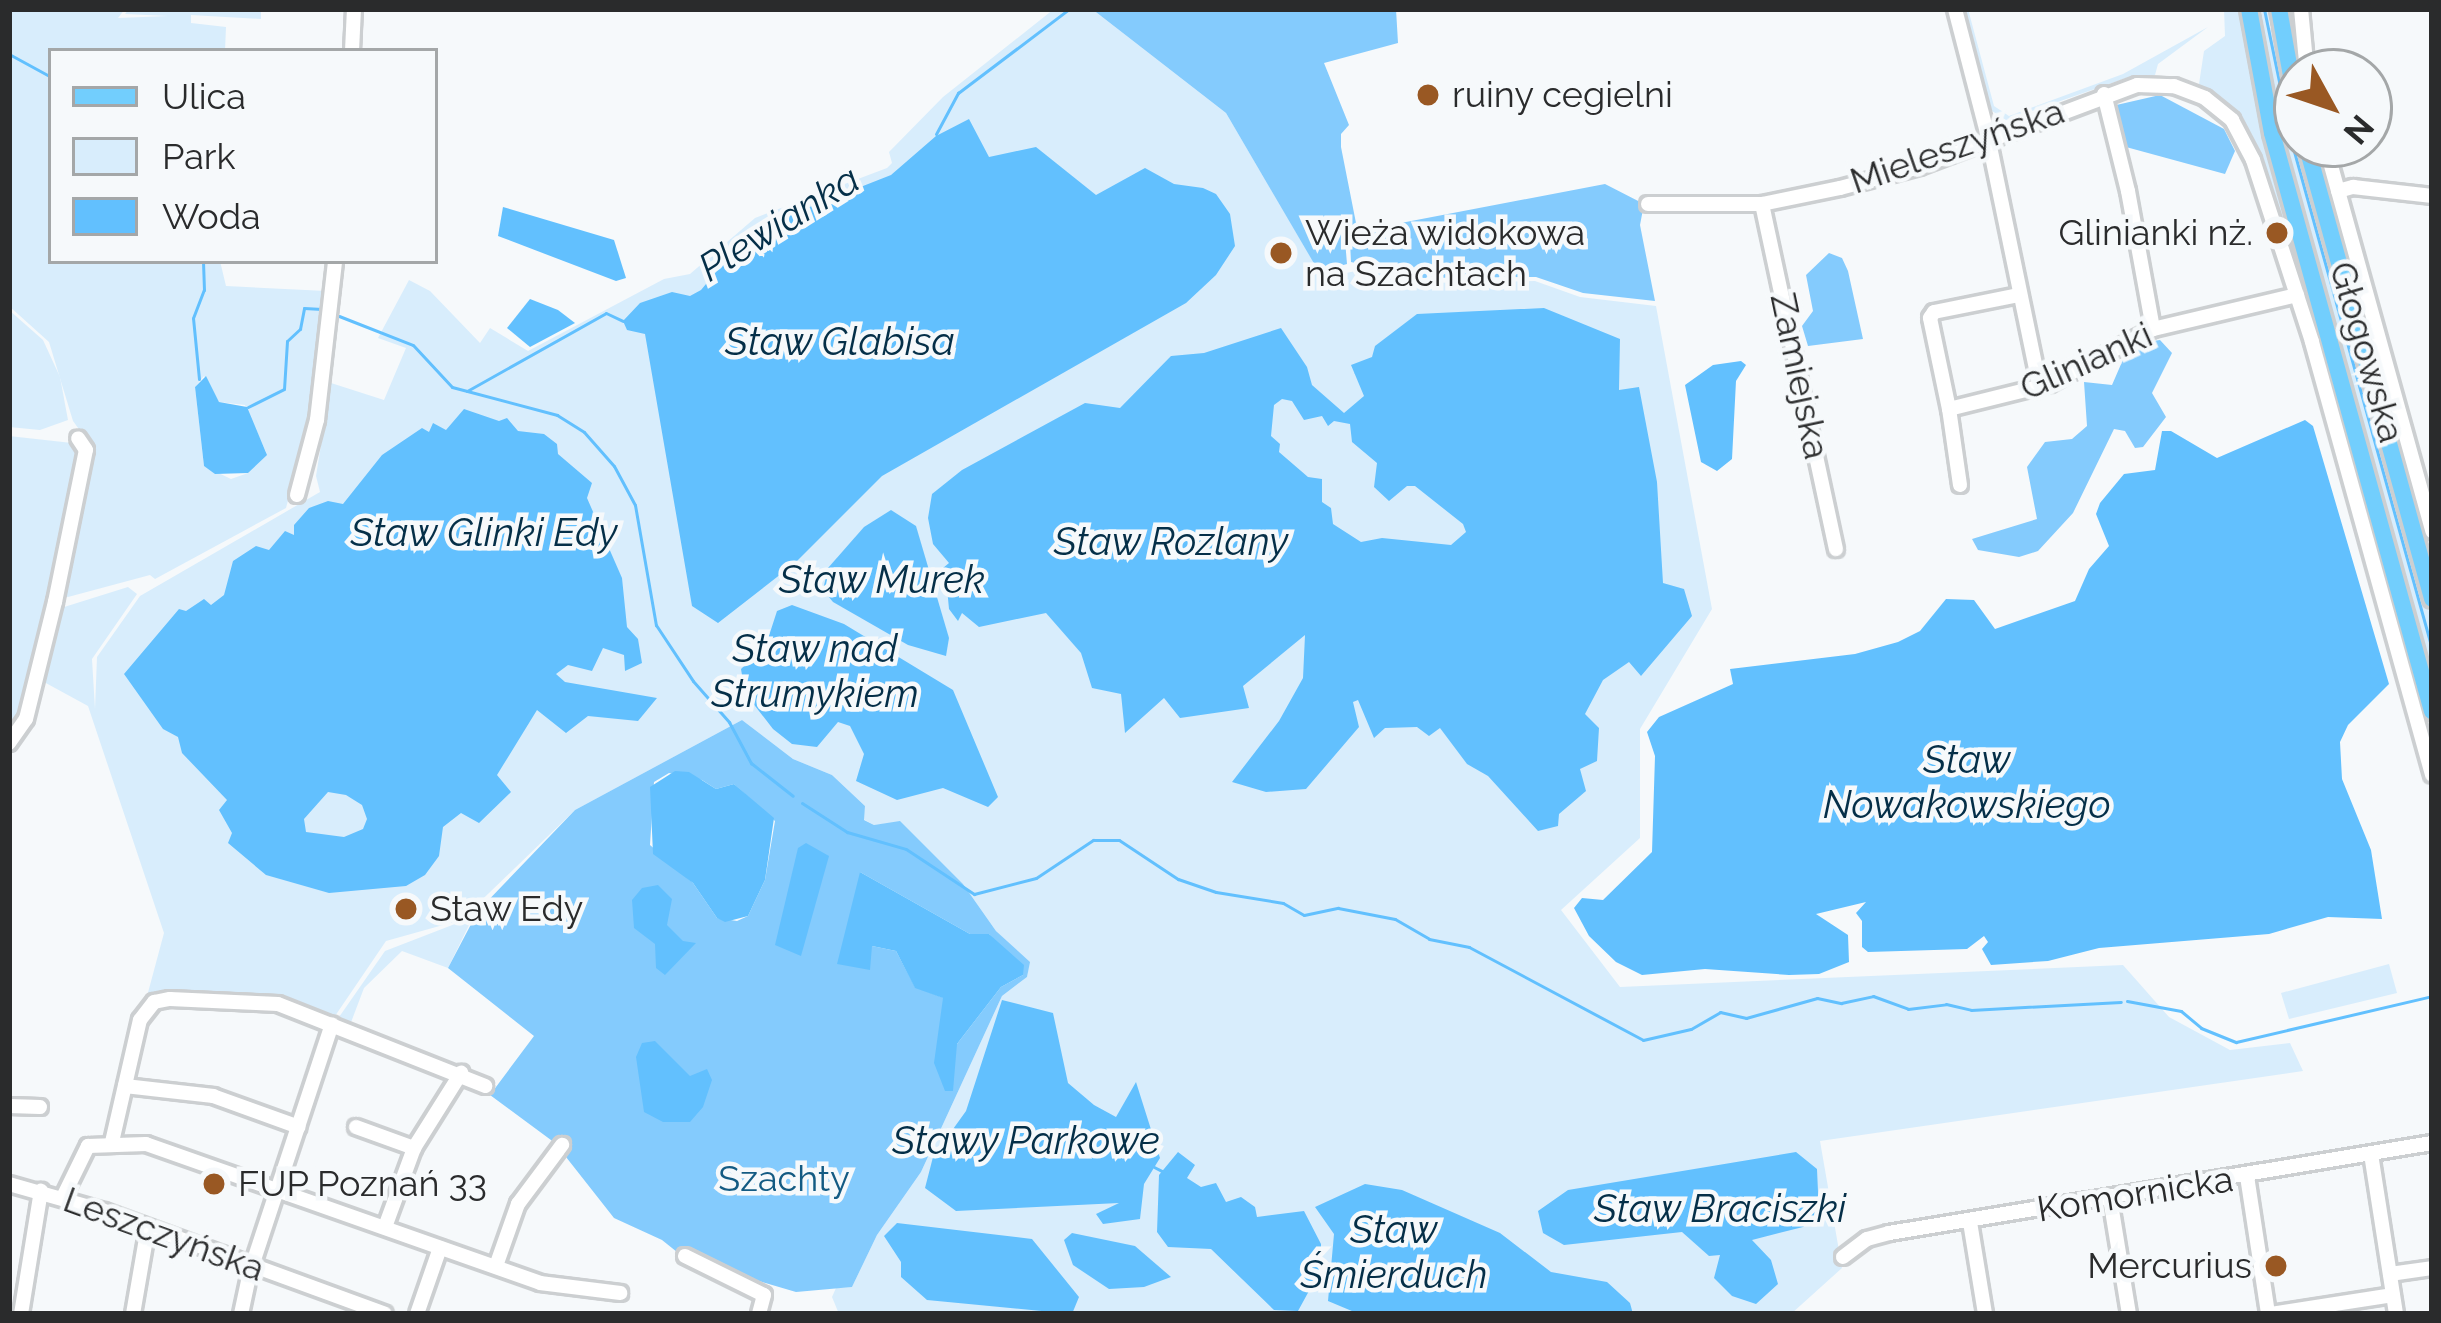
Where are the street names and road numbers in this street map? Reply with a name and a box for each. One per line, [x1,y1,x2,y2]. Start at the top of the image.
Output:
street label: Mieleszyńska [1845,89,2069,203]
street label: Głogowska [2321,257,2413,447]
street label: Zamiejska [1761,289,1839,463]
street label: Glinianki [2013,313,2159,409]
street label: Komornicka [2034,1157,2236,1231]
street label: Leszczyńska [58,1178,270,1290]

